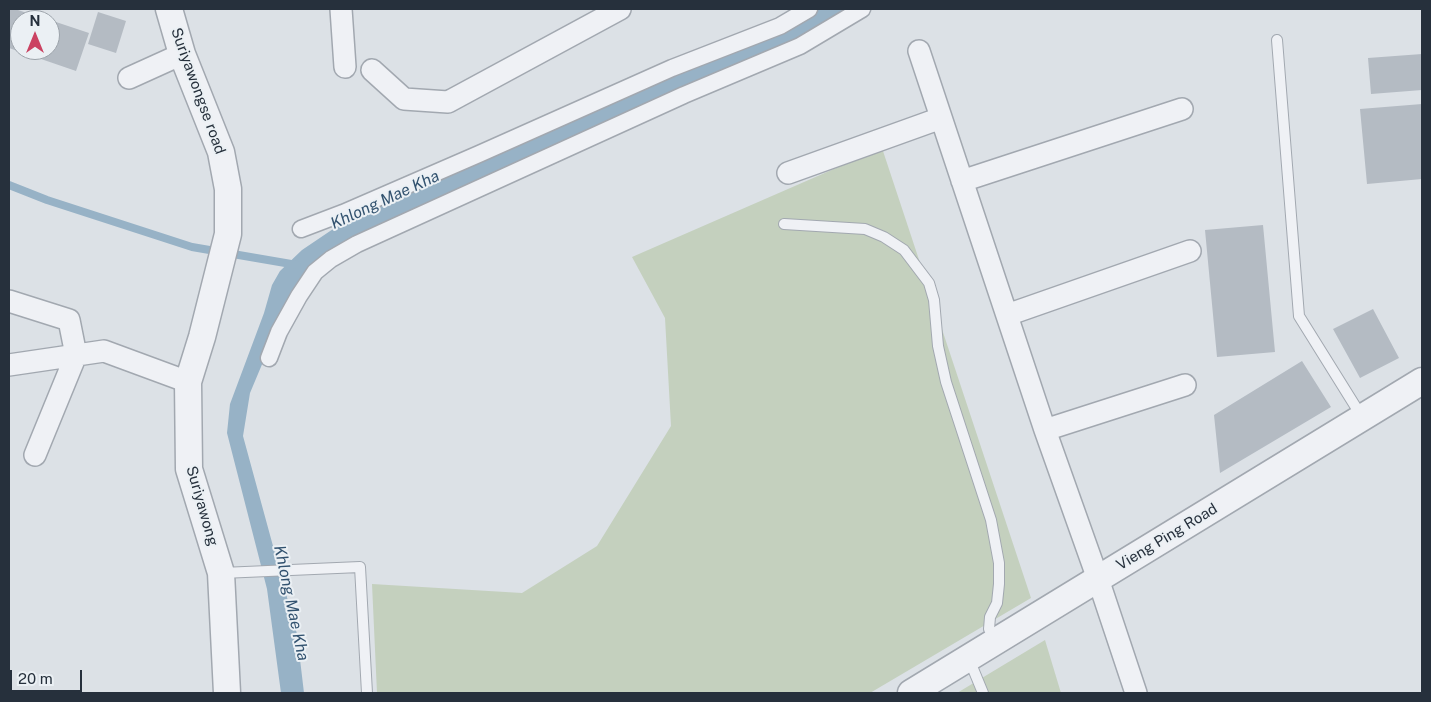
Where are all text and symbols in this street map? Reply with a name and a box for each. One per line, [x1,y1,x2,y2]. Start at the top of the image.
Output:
north arrow [10,10,60,60]
text: N [30,13,40,29]
street label: Suriyawongse road [167,25,229,157]
water label: Khlong Mae Kha [328,166,442,234]
street label: Suriyawong [182,464,222,548]
street label: Vieng Ping Road [1113,500,1221,574]
water label: Khlong Mae Kha [269,543,313,663]
scale bar [12,660,85,692]
text: 20 m [18,670,53,687]

